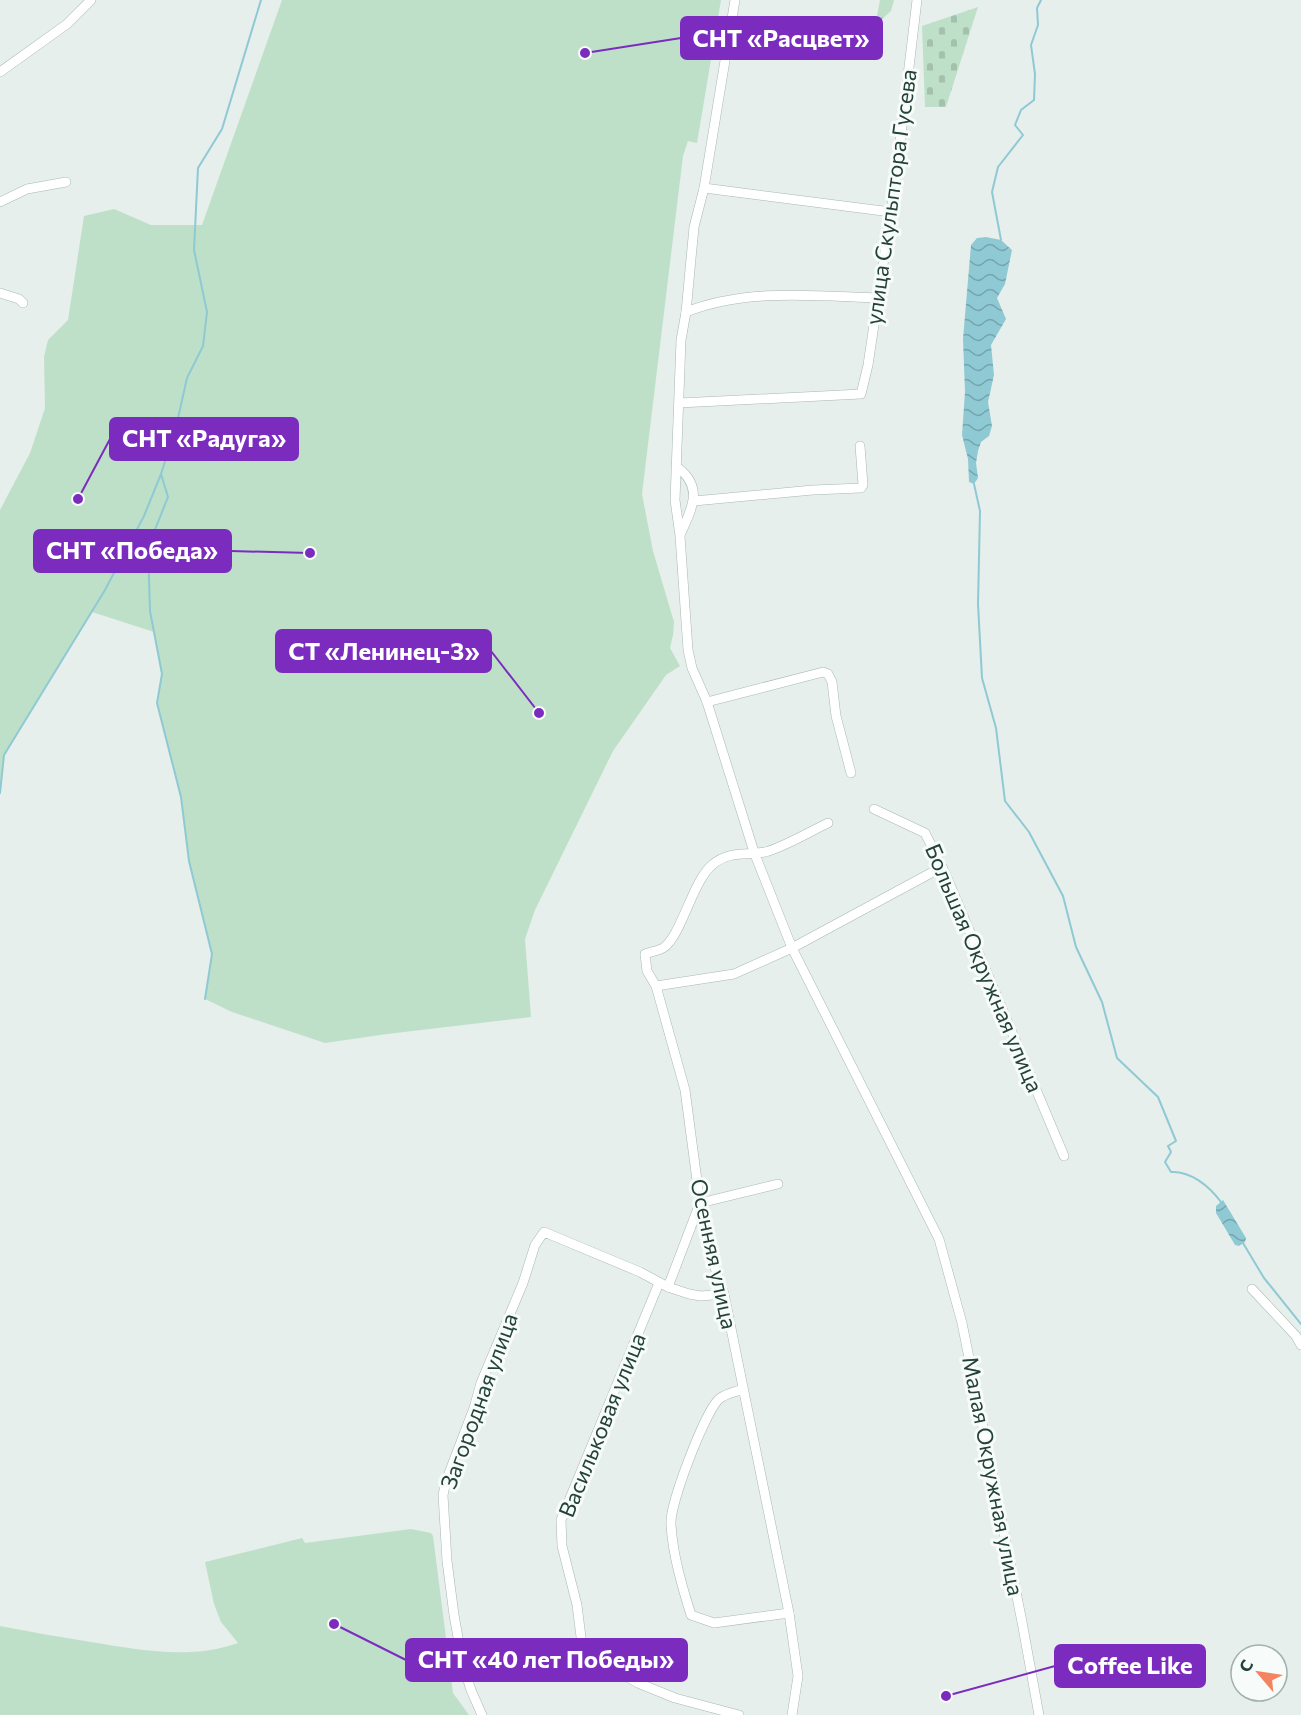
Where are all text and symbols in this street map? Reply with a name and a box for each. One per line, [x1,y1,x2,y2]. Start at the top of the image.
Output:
callout: СНТ «Расцвет» [681,17,882,59]
text: СНТ «Расцвет» [692,23,870,52]
street label: улица Скульптора Гусева [859,67,922,326]
callout: СНТ «Радуга» [110,418,298,460]
text: СНТ «Радуга» [122,423,286,452]
callout: СНТ «Победа» [34,530,231,572]
text: СНТ «Победа» [46,535,218,564]
callout: СТ «Ленинец-3» [276,630,491,672]
text: СТ «Ленинец-3» [288,636,480,665]
street label: Большая Окружная улица [920,840,1049,1096]
street label: Осенняя улица [685,1176,744,1332]
street label: Загородная улица [434,1309,523,1492]
street label: Васильковая улица [552,1329,651,1521]
street label: Малая Окружная улица [957,1354,1030,1598]
callout: СНТ «40 лет Победы» [406,1639,687,1681]
north arrow [1229,1643,1289,1703]
text: СНТ «40 лет Победы» [418,1644,674,1673]
callout: Coffee Like [1055,1645,1205,1687]
text: Coffee Like [1067,1650,1193,1679]
text: С [1234,1656,1256,1675]

